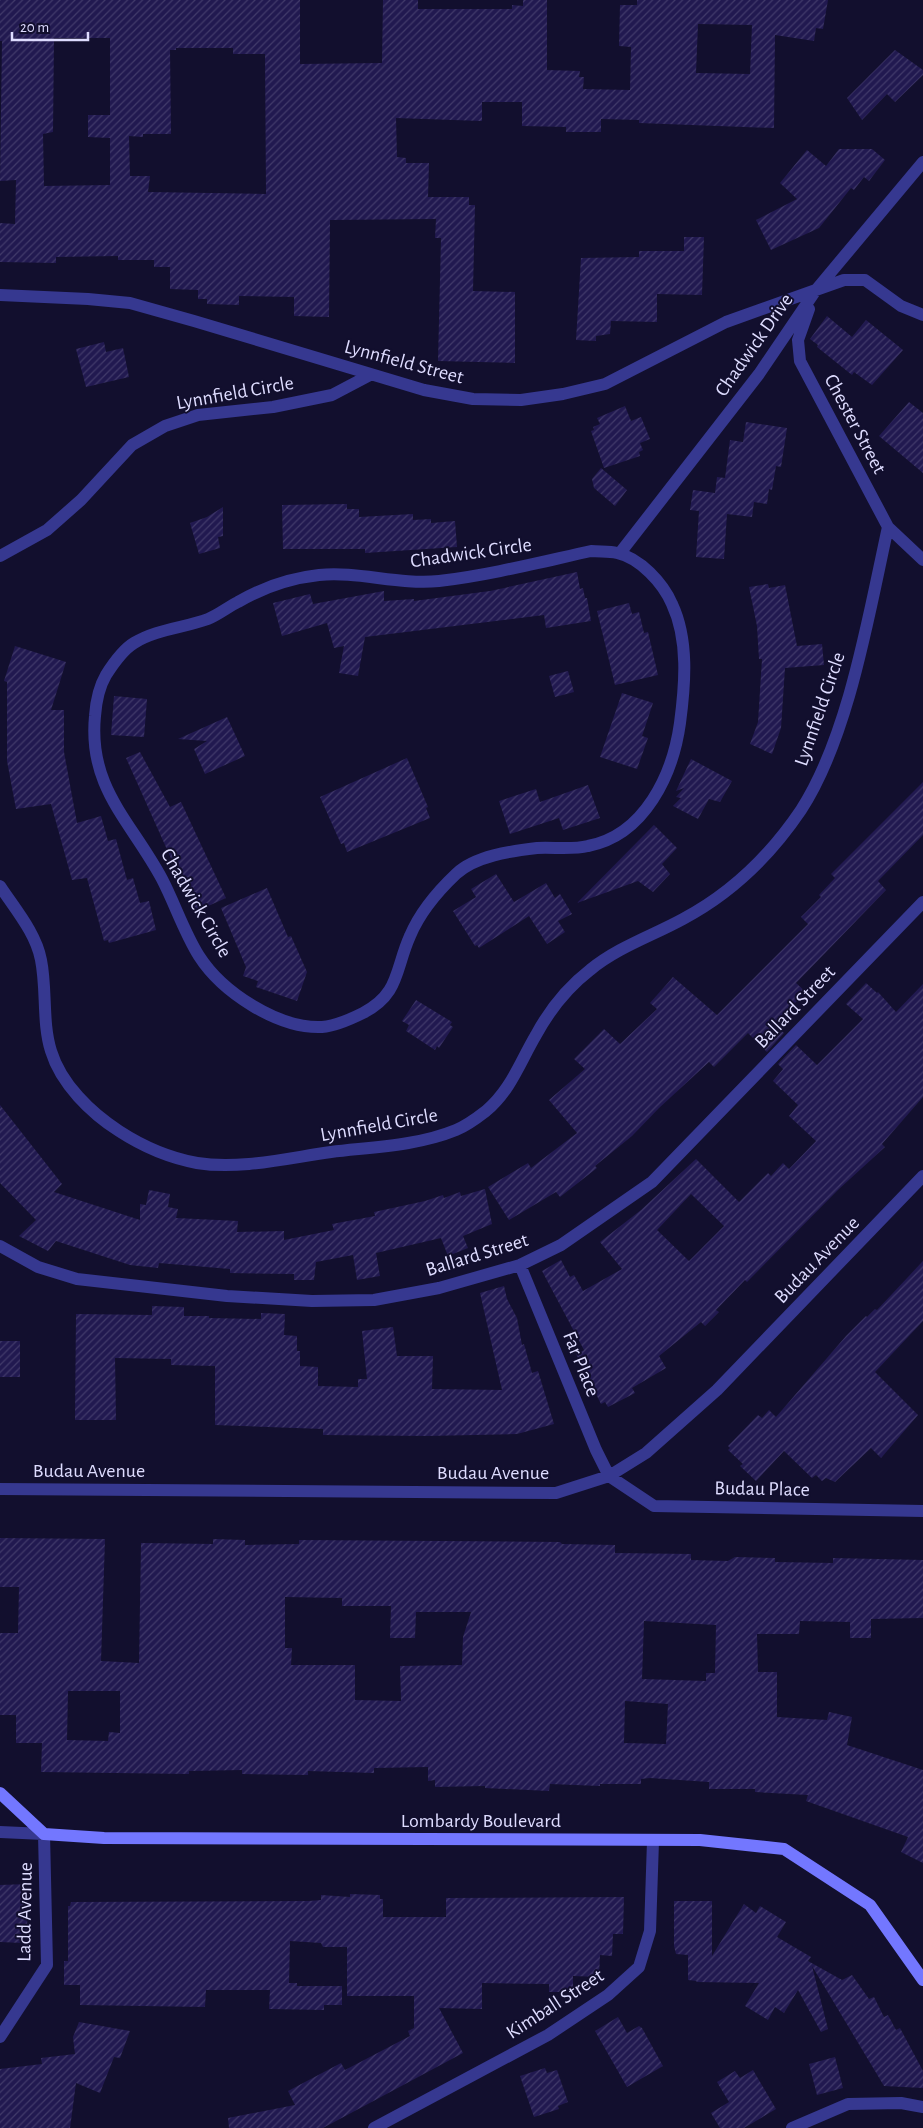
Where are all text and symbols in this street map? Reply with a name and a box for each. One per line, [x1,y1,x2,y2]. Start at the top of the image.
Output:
scale bar [12,10,89,42]
text: 20 m [20,20,49,35]
street label: Chadwick Drive [711,290,797,400]
street label: Lynnfield Street [342,336,466,388]
street label: Chester Street [820,371,890,478]
street label: Lynnfield Circle [175,373,295,413]
street label: Chadwick Circle [409,535,533,571]
street label: Lynnfield Circle [791,649,849,769]
street label: Chadwick Circle [157,845,235,961]
street label: Ballard Street [751,961,839,1052]
street label: Lynnfield Circle [319,1105,439,1145]
street label: Budau Avenue [771,1213,863,1307]
street label: Ballard Street [423,1230,531,1280]
street label: Far Place [559,1329,603,1399]
street label: Budau Avenue [33,1461,145,1481]
street label: Budau Avenue [437,1463,549,1483]
street label: Budau Place [714,1478,810,1500]
street label: Lombardy Boulevard [401,1811,561,1831]
street label: Ladd Avenue [14,1862,36,1962]
street label: Kimball Street [503,1965,608,2043]

